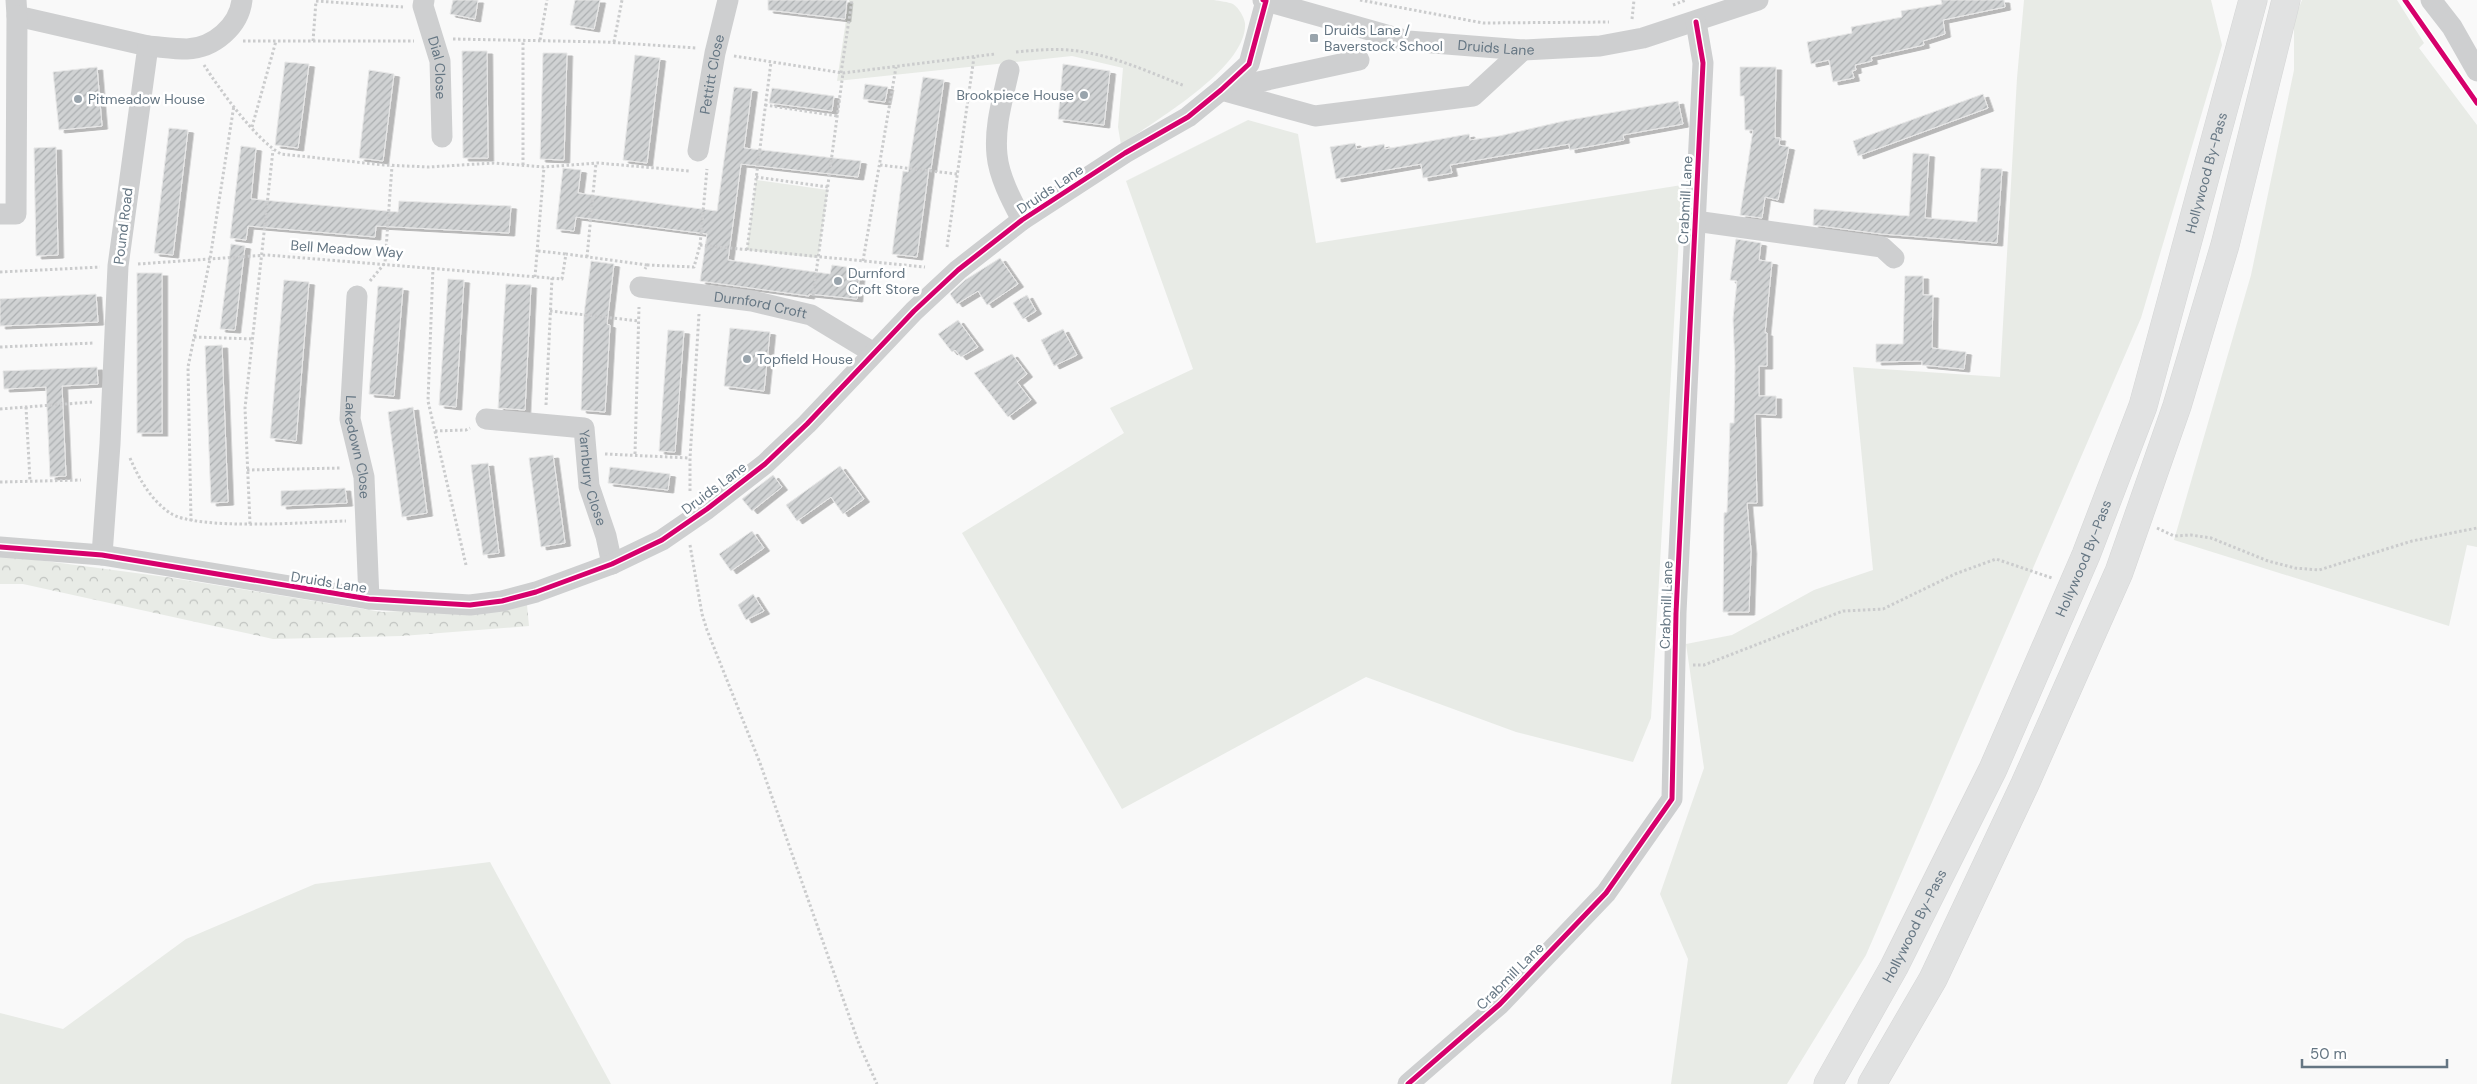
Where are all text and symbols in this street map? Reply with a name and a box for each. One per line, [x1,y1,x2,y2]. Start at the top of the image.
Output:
place label: Druids Lane / Baverstock School [1324,21,1443,55]
street label: Pettitt Close [696,32,728,116]
marker: Druids Lane / Baverstock School [1308,32,1320,44]
street label: Dial Close [424,34,450,100]
street label: Druids Lane [1457,36,1535,59]
place label: Brookpiece House [956,86,1074,104]
marker: Brookpiece House [1078,89,1090,101]
place label: Pitmeadow House [88,90,205,108]
marker: Pitmeadow House [72,93,84,105]
street label: Hollywood By-Pass [2181,110,2231,236]
street label: Crabmill Lane [1674,155,1696,245]
street label: Druids Lane [1013,160,1087,218]
street label: Pound Road [109,187,137,265]
street label: Bell Meadow Way [290,236,404,262]
place label: Durnford Croft Store [848,264,920,298]
marker: Durnford Croft Store [832,275,844,287]
street label: Durnford Croft [713,287,809,323]
place label: Topfield House [757,350,853,368]
marker: Topfield House [741,353,753,365]
street label: Lakedown Close [341,395,374,499]
street label: Yarnbury Close [575,429,611,528]
street label: Druids Lane [678,458,750,518]
street label: Hollywood By-Pass [2051,497,2115,620]
street label: Crabmill Lane [1655,560,1677,649]
street label: Druids Lane [290,567,368,597]
street label: Hollywood By-Pass [1878,866,1950,986]
street label: Crabmill Lane [1472,938,1548,1014]
scale bar [2302,1036,2447,1068]
text: 50 m [2310,1044,2347,1064]

